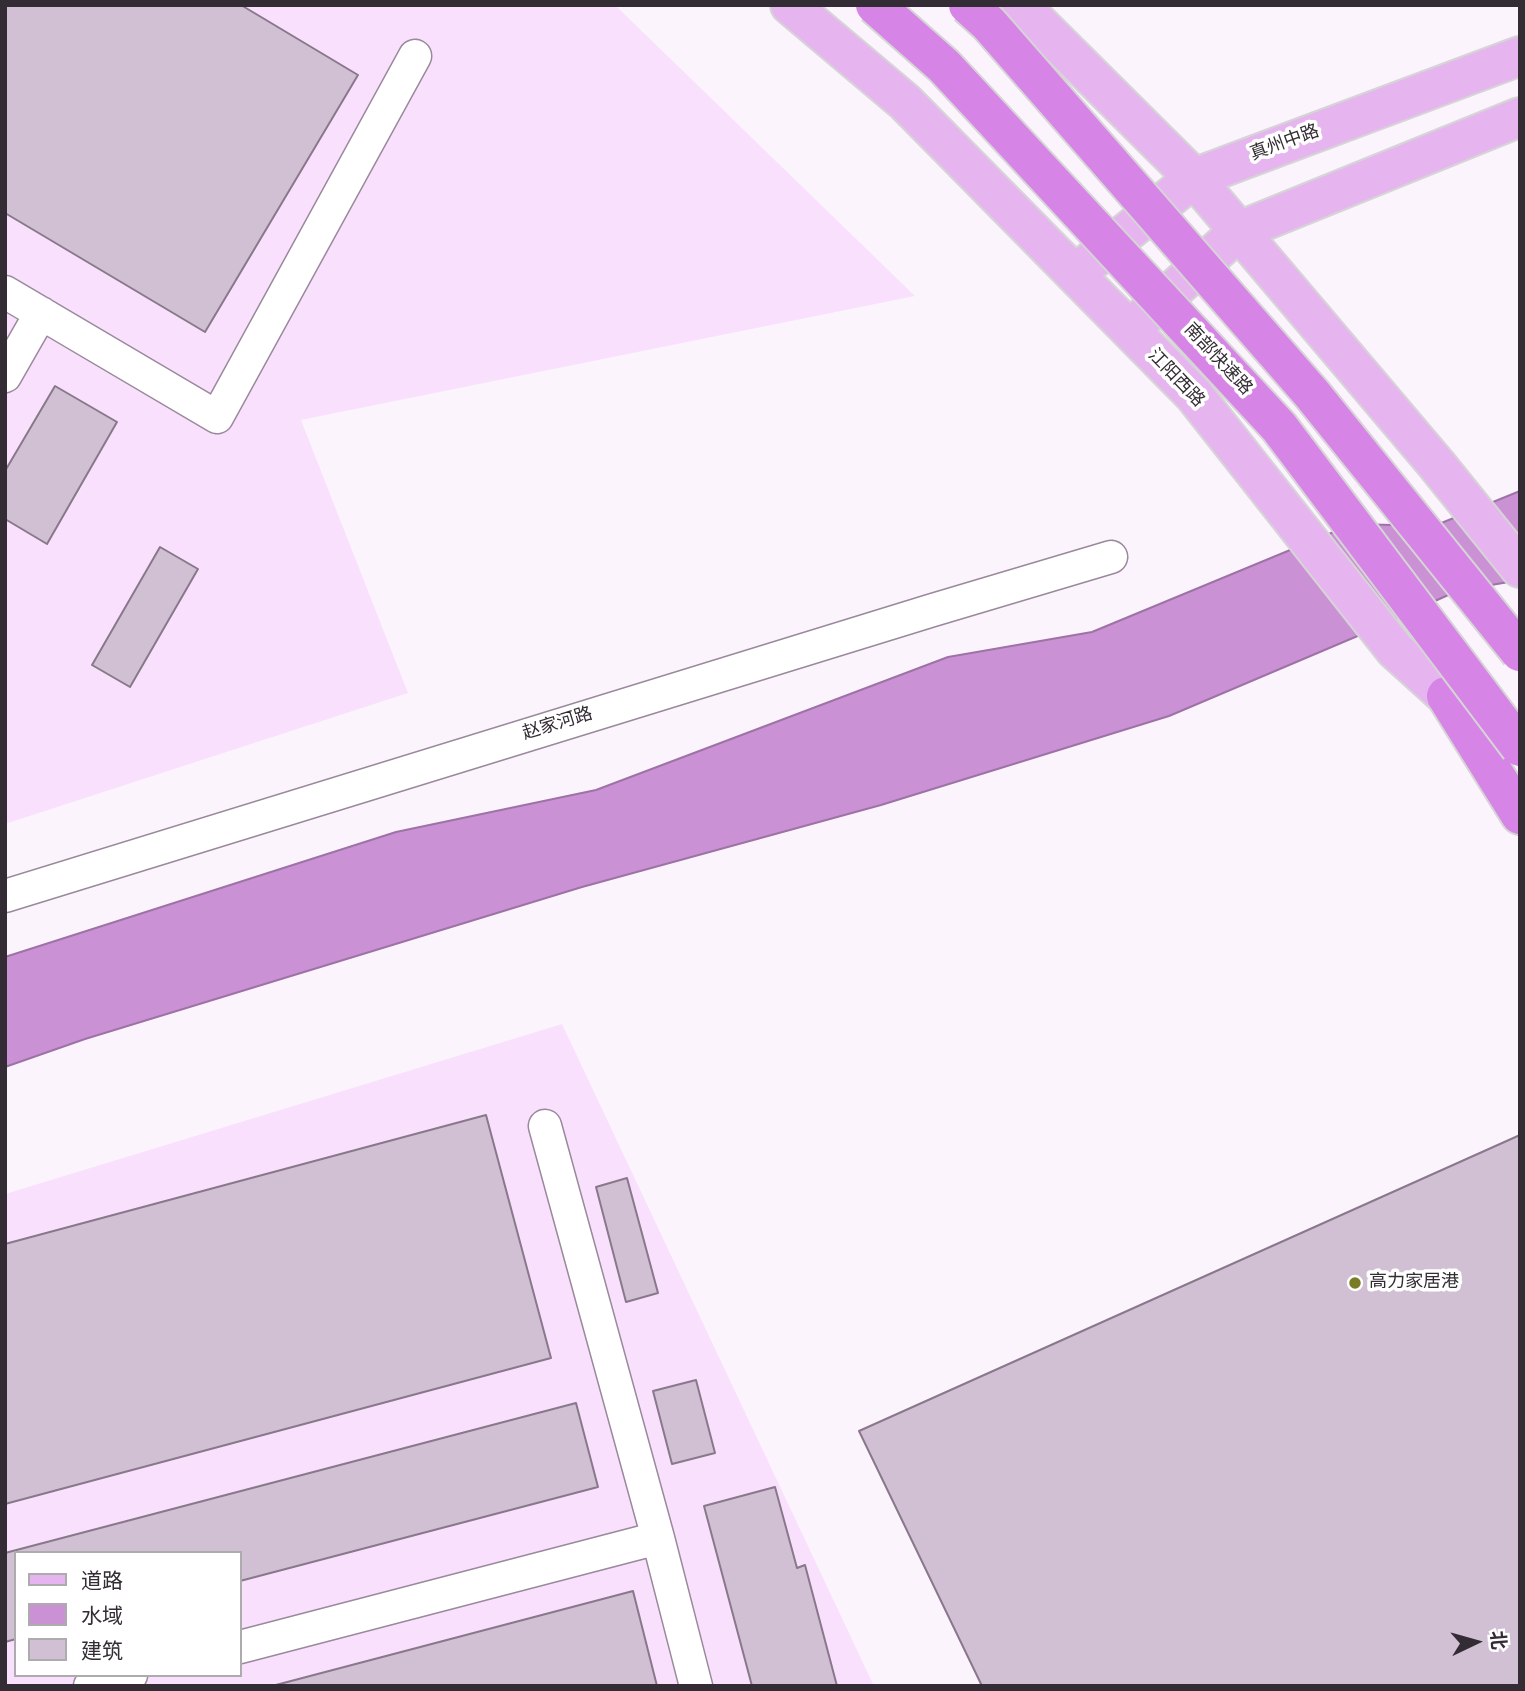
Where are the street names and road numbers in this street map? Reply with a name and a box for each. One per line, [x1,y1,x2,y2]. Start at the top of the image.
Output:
street label: 真州中路 [1247,122,1323,166]
street label: 南部快速路 [1178,320,1256,400]
street label: 江阳西路 [1142,346,1208,412]
street label: 赵家河路 [520,704,596,746]

